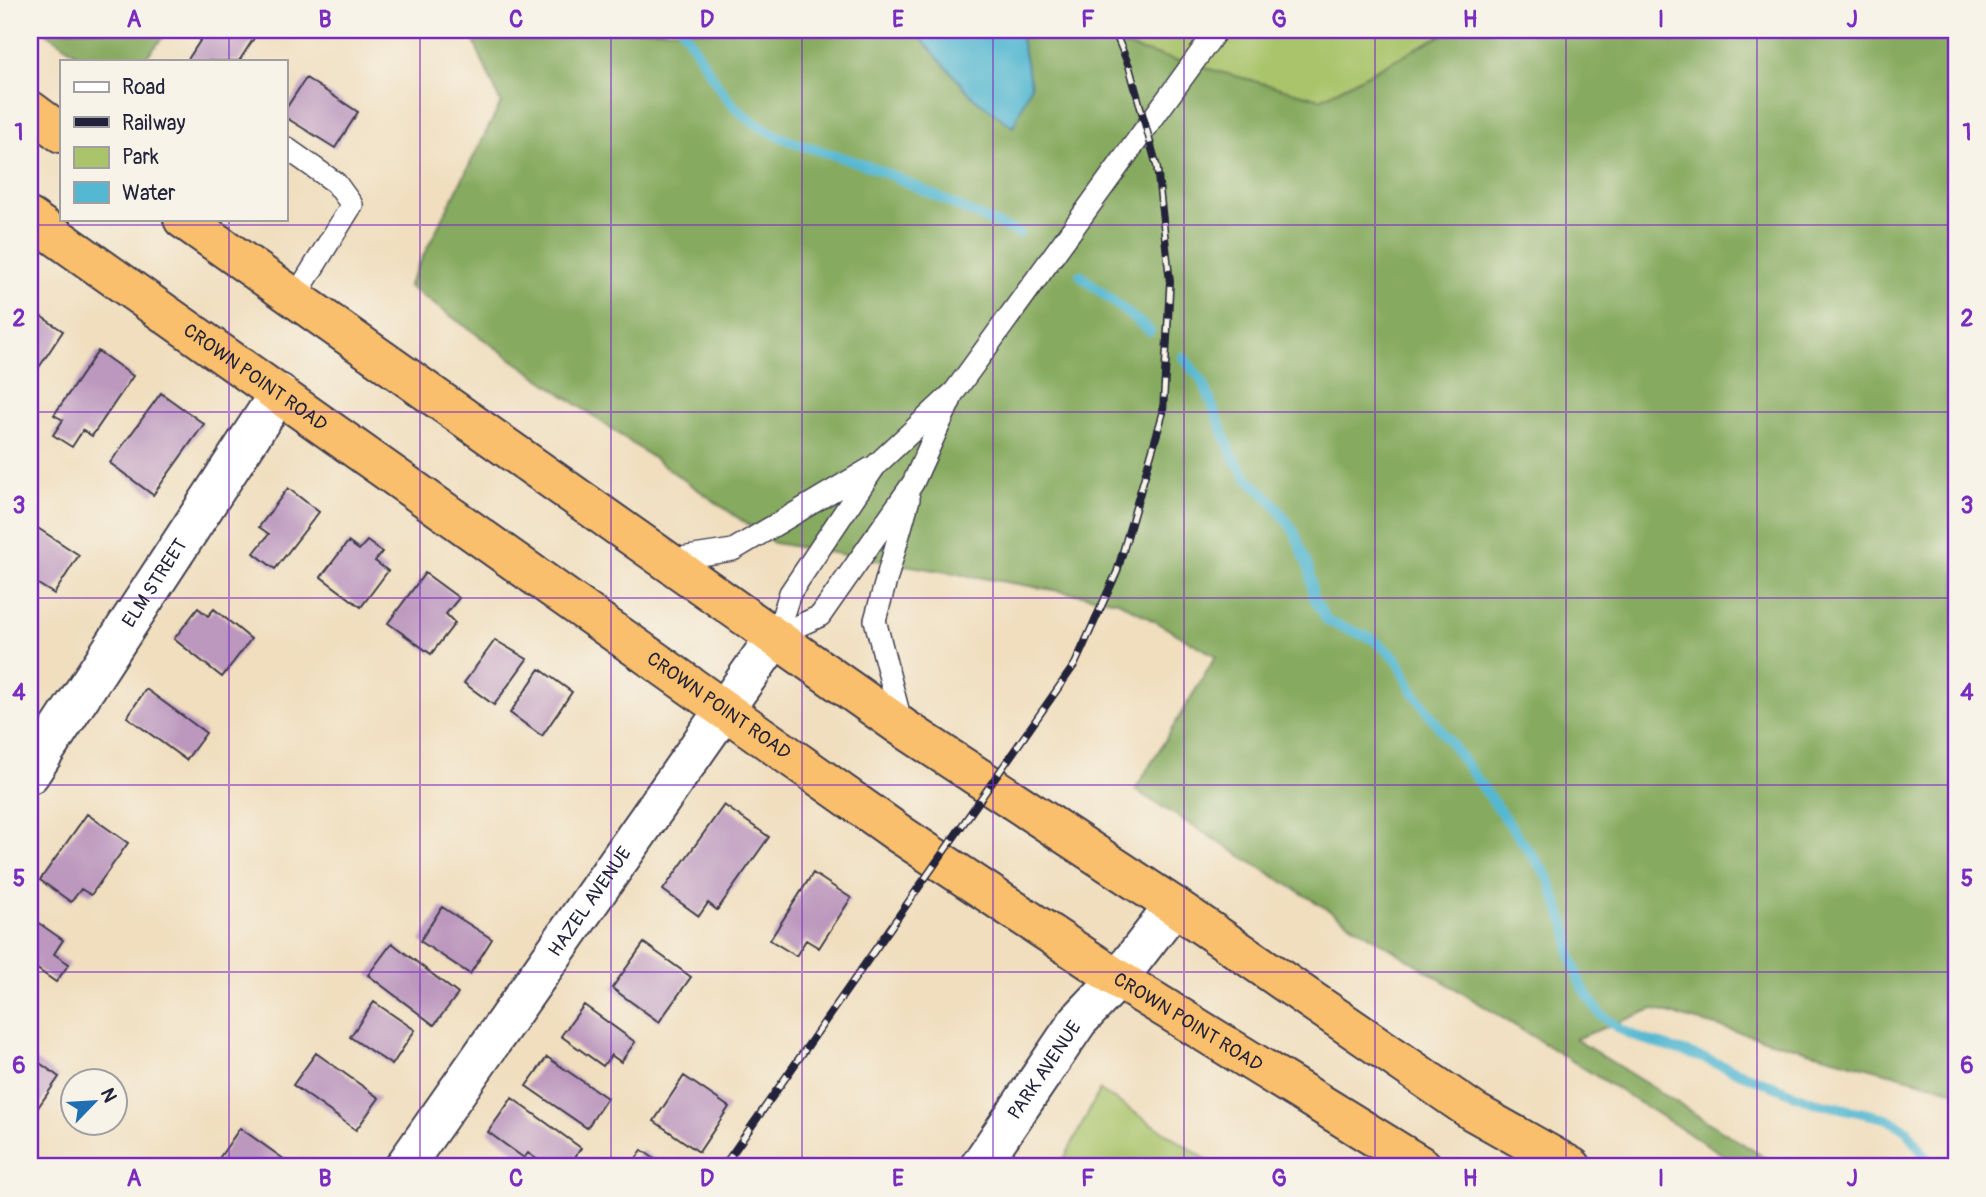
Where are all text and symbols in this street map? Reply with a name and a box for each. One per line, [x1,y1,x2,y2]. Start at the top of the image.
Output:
text: A [127,5,142,34]
text: B [318,5,332,34]
text: C [509,5,523,34]
text: D [700,5,714,34]
text: E [892,5,904,34]
text: F [1081,5,1095,34]
text: G [1271,5,1287,34]
text: H [1463,5,1477,34]
text: I [1658,5,1664,34]
text: J [1846,5,1858,34]
legend [60,60,287,220]
text: Road [122,74,166,101]
text: Railway [122,110,186,137]
text: 1 [15,118,24,147]
text: 1 [1963,118,1972,147]
text: Park [122,144,159,171]
text: Water [122,180,176,207]
text: 2 [13,304,26,333]
text: 2 [1961,304,1974,333]
street label: CROWN POINT ROAD [179,318,332,437]
text: 3 [13,491,25,520]
text: 3 [1961,491,1973,520]
street label: ELM STREET [117,534,193,632]
street label: CROWN POINT ROAD [642,647,795,765]
text: 4 [12,678,26,707]
text: 4 [1960,678,1974,707]
street label: HAZEL AVENUE [543,842,637,961]
text: 5 [13,864,25,893]
text: 5 [1961,864,1973,893]
street label: CROWN POINT ROAD [1109,967,1267,1077]
street label: PARK AVENUE [1003,1016,1087,1124]
text: 6 [12,1051,26,1080]
text: 6 [1960,1051,1974,1080]
north arrow [60,1068,130,1138]
text: N [95,1084,122,1106]
text: A [127,1164,142,1193]
text: B [318,1164,332,1193]
text: C [509,1164,523,1193]
text: D [700,1164,714,1193]
text: E [892,1164,904,1193]
text: F [1081,1164,1095,1193]
text: G [1271,1164,1287,1193]
text: H [1463,1164,1477,1193]
text: I [1658,1164,1664,1193]
text: J [1846,1164,1858,1193]

